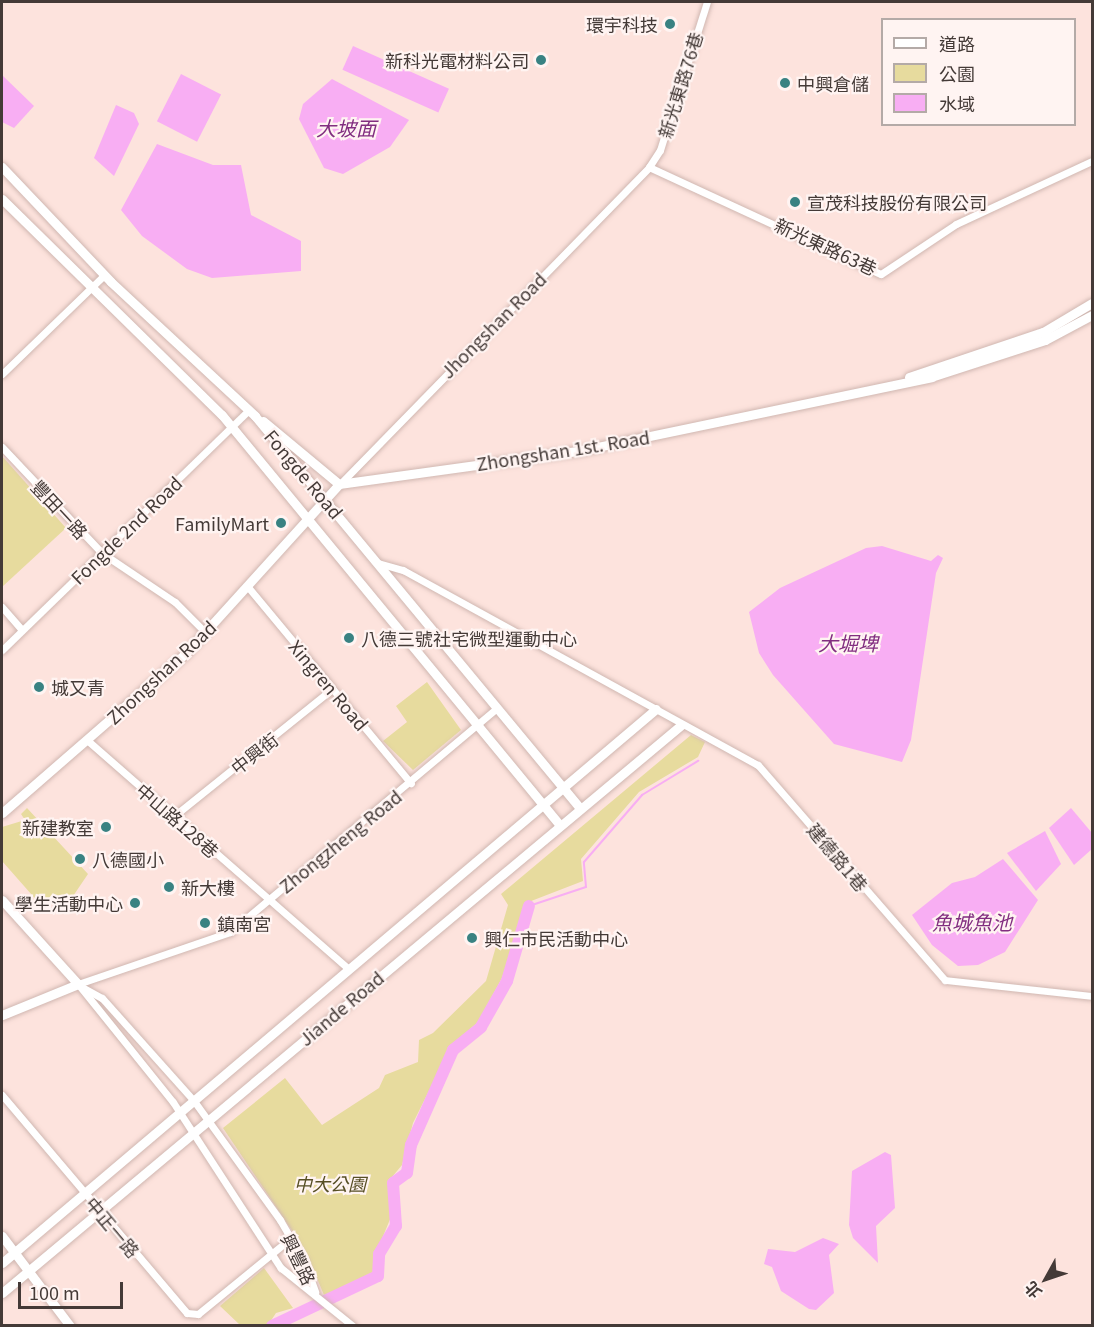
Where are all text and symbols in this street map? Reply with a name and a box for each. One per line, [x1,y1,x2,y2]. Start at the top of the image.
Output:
place label: 環宇科技 [586,13,658,35]
marker: 環宇科技 [663,17,677,31]
legend [881,18,1076,126]
street label: 新光東路76巷 [654,29,706,141]
text: 道路 [939,30,975,56]
place label: 新科光電材料公司 [385,49,529,71]
marker: 新科光電材料公司 [534,53,548,67]
text: 公園 [939,60,975,86]
place label: 中興倉儲 [797,72,869,94]
marker: 中興倉儲 [778,76,792,90]
text: 水域 [939,90,975,116]
water label: 大坡面 [316,115,376,139]
place label: 宣茂科技股份有限公司 [807,191,987,213]
marker: 宣茂科技股份有限公司 [788,195,802,209]
street label: 新光東路63巷 [772,213,880,279]
street label: Jhongshan Road [436,268,550,382]
street label: Fongde Road [261,425,347,523]
street label: Zhongshan 1st. Road [475,426,651,474]
street label: Fongde 2nd Road [66,472,186,588]
street label: 豐田一路 [28,475,92,543]
place label: FamilyMart [175,512,269,534]
marker: FamilyMart [274,516,288,530]
street label: Zhongshan Road [102,616,220,728]
place label: 八德三號社宅微型運動中心 [361,627,577,649]
water label: 大堀埤 [818,630,878,654]
marker: 八德三號社宅微型運動中心 [342,631,356,645]
street label: Xingren Road [285,635,373,735]
place label: 城又青 [51,676,105,698]
marker: 城又青 [32,680,46,694]
street label: 中興街 [226,728,282,778]
street label: 中山路128巷 [132,778,224,862]
street label: Zhongzheng Road [274,785,406,897]
place label: 新建教室 [22,816,94,838]
street label: 建德路1巷 [803,819,873,895]
marker: 新建教室 [99,820,113,834]
place label: 八德國小 [92,848,164,870]
marker: 八德國小 [73,852,87,866]
place label: 新大樓 [181,876,235,898]
marker: 新大樓 [162,880,176,894]
place label: 學生活動中心 [15,892,123,914]
marker: 學生活動中心 [128,896,142,910]
water label: 魚城魚池 [932,909,1012,933]
place label: 鎮南宮 [217,912,271,934]
marker: 鎮南宮 [198,916,212,930]
place label: 興仁市民活動中心 [484,927,628,949]
marker: 興仁市民活動中心 [465,931,479,945]
street label: Jiande Road [294,966,388,1050]
park label: 中大公園 [294,1172,366,1194]
street label: 中正一路 [82,1192,144,1262]
street label: 興豐路 [277,1230,321,1288]
north arrow [1016,1249,1076,1309]
scale bar [21,1270,126,1308]
text: 北 [1018,1277,1047,1304]
text: 100 m [29,1279,80,1305]

